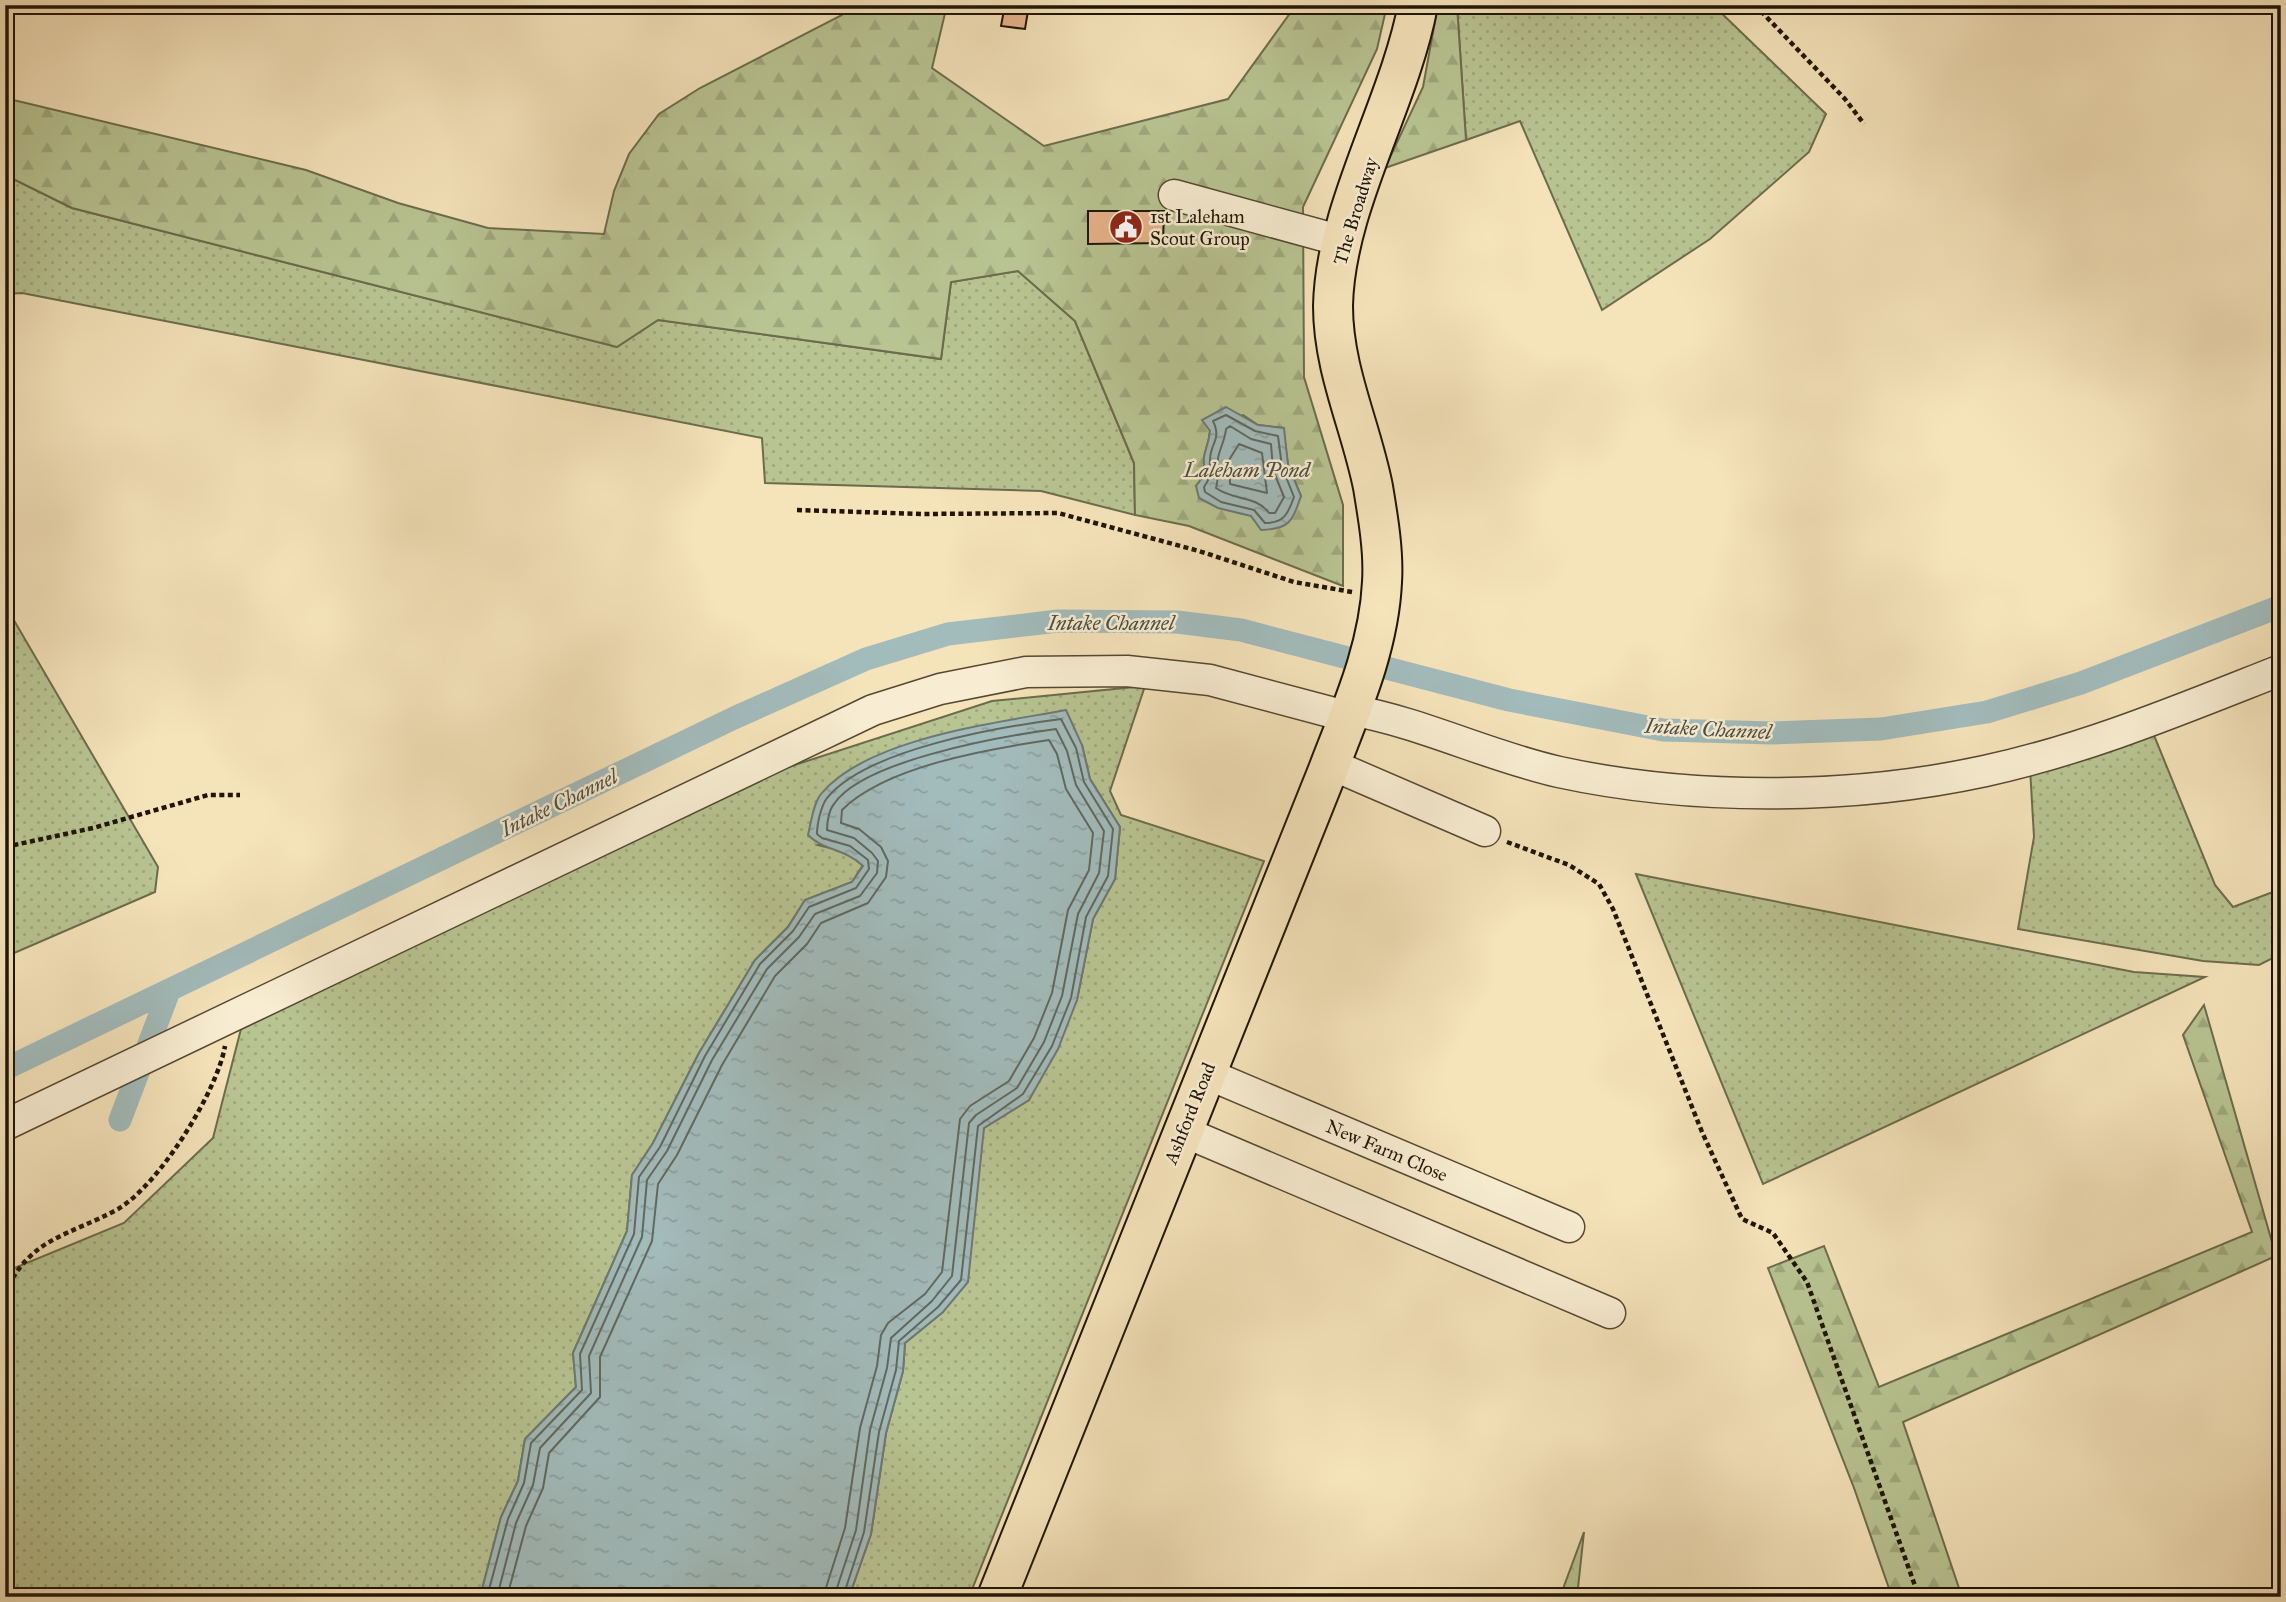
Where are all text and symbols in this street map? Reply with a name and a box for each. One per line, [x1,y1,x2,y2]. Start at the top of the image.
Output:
street label: The Broadway [1328,154,1383,268]
place label: 1st Laleham Scout Group [1150,205,1250,250]
public building icon: 1st Laleham Scout Group [1107,208,1145,246]
water label: Laleham Pond [1183,457,1312,483]
water label: Intake Channel [1047,610,1177,636]
water label: Intake Channel [1643,713,1774,745]
water label: Intake Channel [496,763,624,843]
street label: Ashford Road [1158,1059,1220,1168]
street label: New Farm Close [1322,1114,1451,1186]

